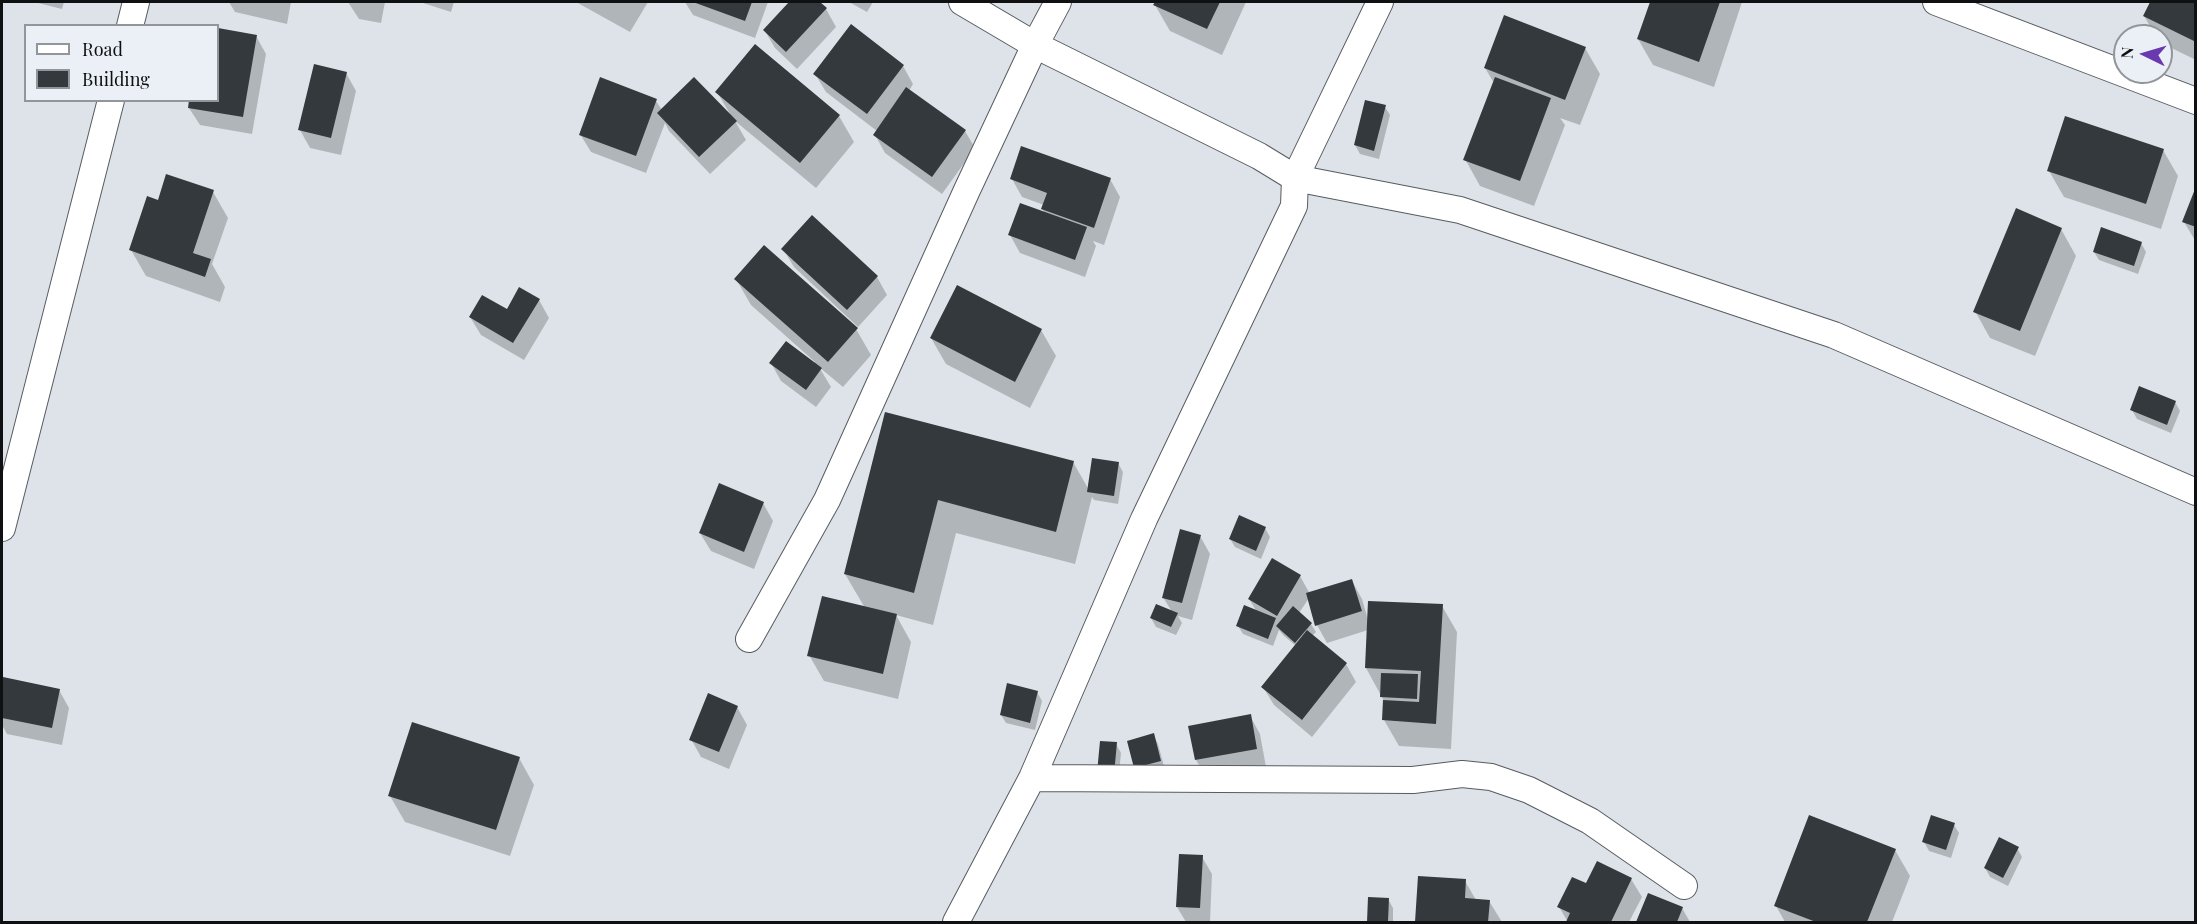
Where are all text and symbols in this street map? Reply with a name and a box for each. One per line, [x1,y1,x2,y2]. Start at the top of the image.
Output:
legend [24,24,219,102]
north arrow [2113,24,2173,84]
text: Road [82,37,123,61]
text: N [2116,46,2138,59]
text: Building [82,67,150,91]

